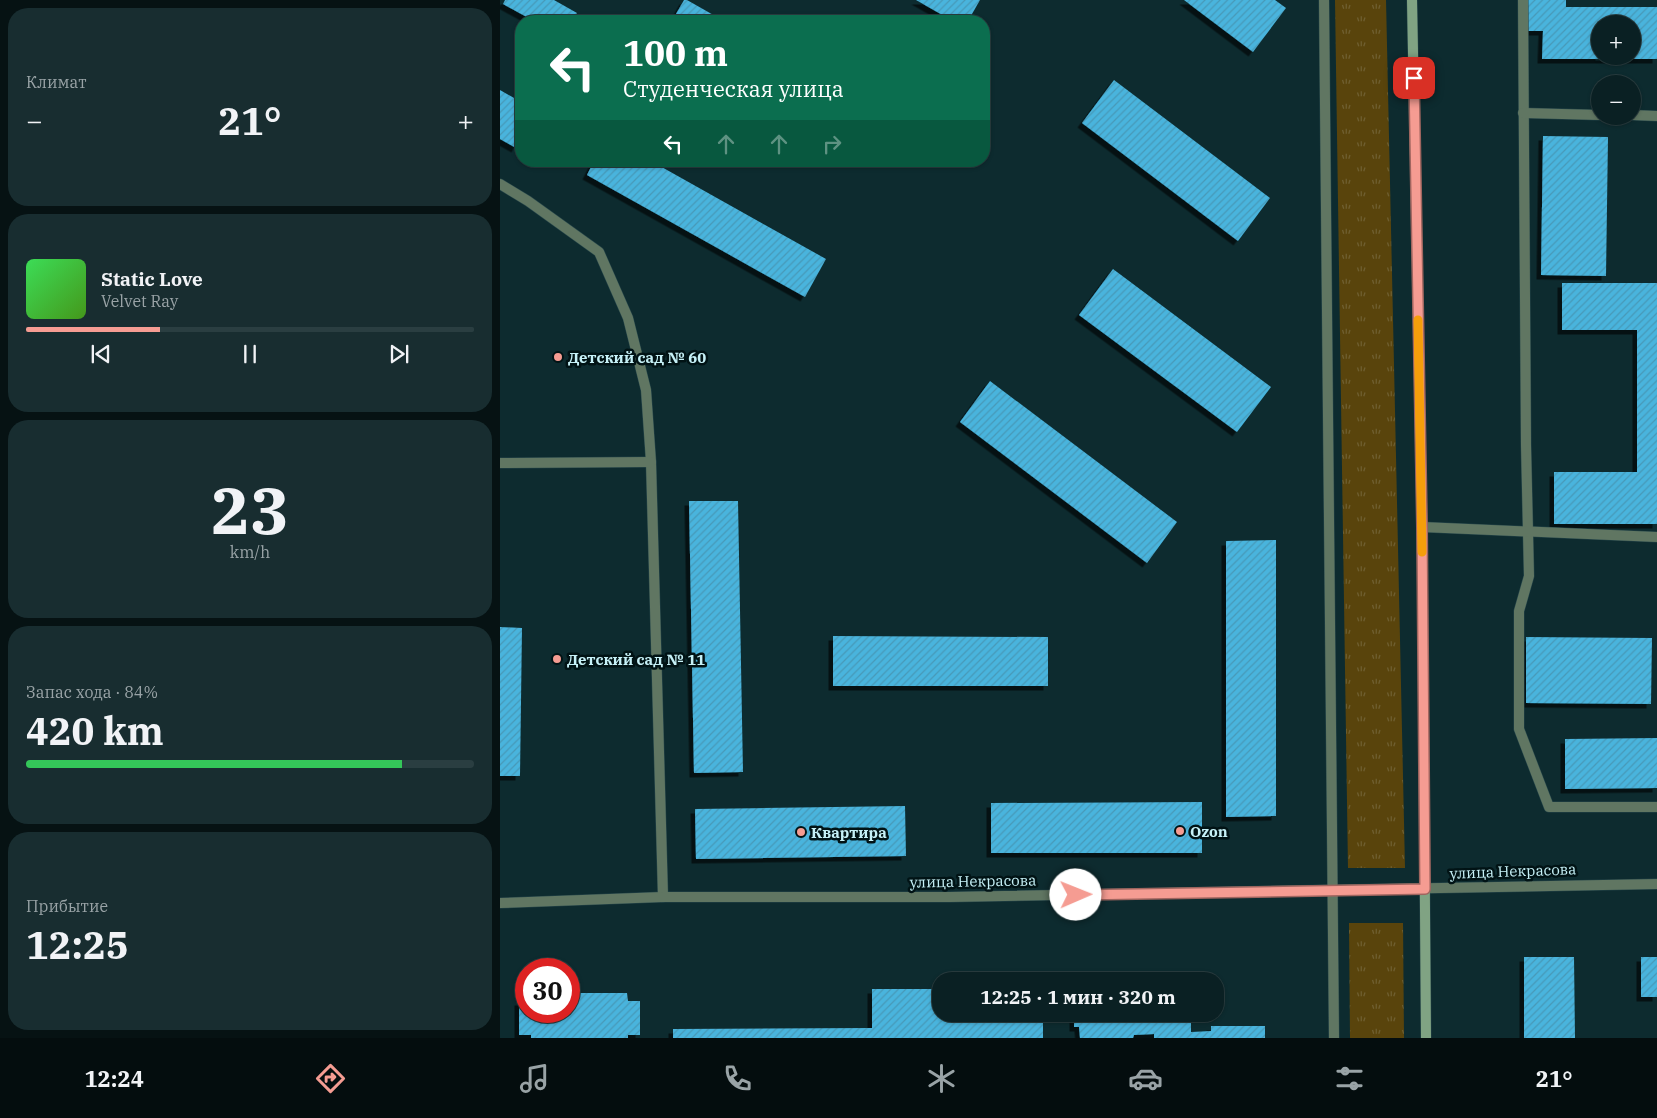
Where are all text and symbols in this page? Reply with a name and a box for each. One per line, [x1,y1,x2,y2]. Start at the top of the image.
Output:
map controls [1591,15,1641,125]
button: + [1591,15,1641,65]
text: 100 m [623,30,728,76]
icon: left [540,35,605,100]
pin [1393,57,1435,99]
icon: arrive [1400,64,1428,92]
text: Климат [26,72,86,92]
text: Студенческая улица [623,74,844,103]
button: − [1591,75,1641,125]
text: 21° [218,96,282,145]
text: − [26,102,43,139]
text: + [457,102,474,139]
icon: left [659,130,687,158]
icon: ahead [712,130,740,158]
icon: ahead [765,130,793,158]
icon: right [818,130,846,158]
text: Static Love [101,267,203,291]
text: Velvet Ray [101,291,178,311]
icon: previous [87,340,115,368]
icon: pause [236,340,264,368]
icon: next [385,340,413,368]
place label: Детский сад № 60 [568,348,706,367]
marker: Детский сад № 60 [552,351,564,363]
text: 23 [211,467,289,552]
text: km/h [230,542,270,562]
place label: Детский сад № 11 [567,650,705,669]
marker: Детский сад № 11 [551,653,563,665]
text: Запас хода · 84% [26,682,158,702]
text: 420 km [26,706,164,755]
place label: Ozon [1190,822,1228,841]
place label: Квартира [811,823,887,842]
marker: Ozon [1174,825,1186,837]
marker: Квартира [795,826,807,838]
street label: улица Некрасова [1449,859,1577,883]
position arrow [1049,868,1101,920]
street label: улица Некрасова [909,870,1037,892]
text: Прибытие [26,896,108,916]
text: 12:25 [26,920,129,969]
speed limit sign: 30 [515,958,580,1023]
text: 12:25 · 1 мин · 320 m [980,985,1176,1009]
icon: directions [313,1061,348,1096]
icon: music [517,1061,552,1096]
icon: phone [720,1061,755,1096]
icon: climate [924,1061,959,1096]
icon: car [1128,1061,1163,1096]
icon: filters [1332,1061,1367,1096]
text: 12:24 [84,1064,144,1093]
text: 21° [1536,1064,1573,1093]

